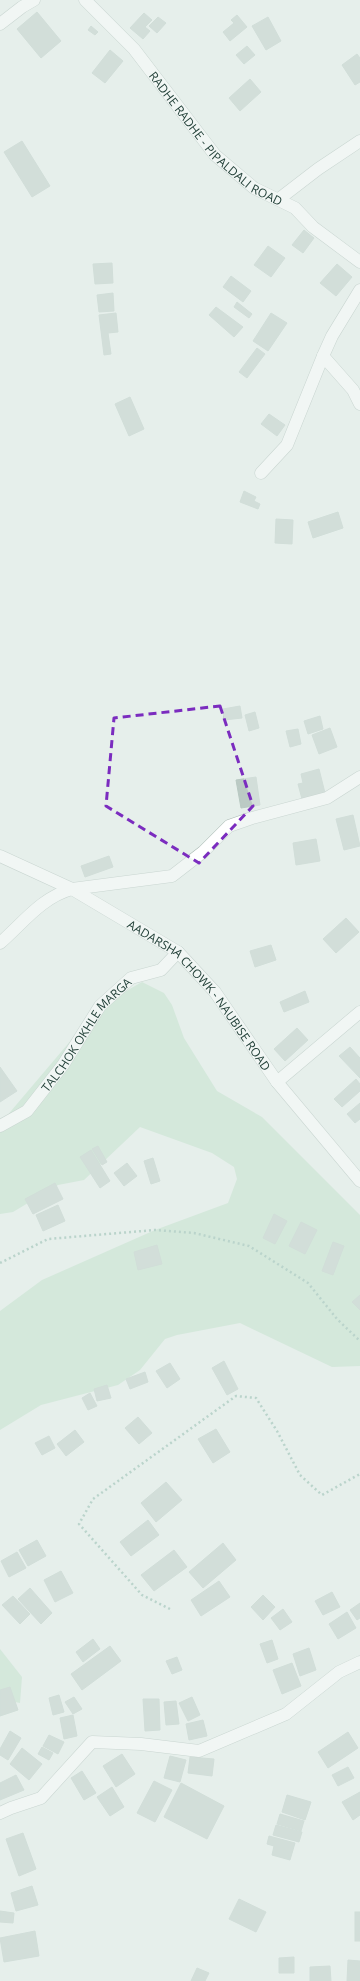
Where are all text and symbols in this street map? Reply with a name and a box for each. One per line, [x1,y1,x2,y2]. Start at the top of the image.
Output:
street label: RADHE RADHE - PIPALDALI ROAD [145,68,286,209]
street label: AADARSHA CHOWK - NAUBISE ROAD [124,915,275,1074]
street label: TALCHOK OKHLE MARGA [37,973,135,1095]

